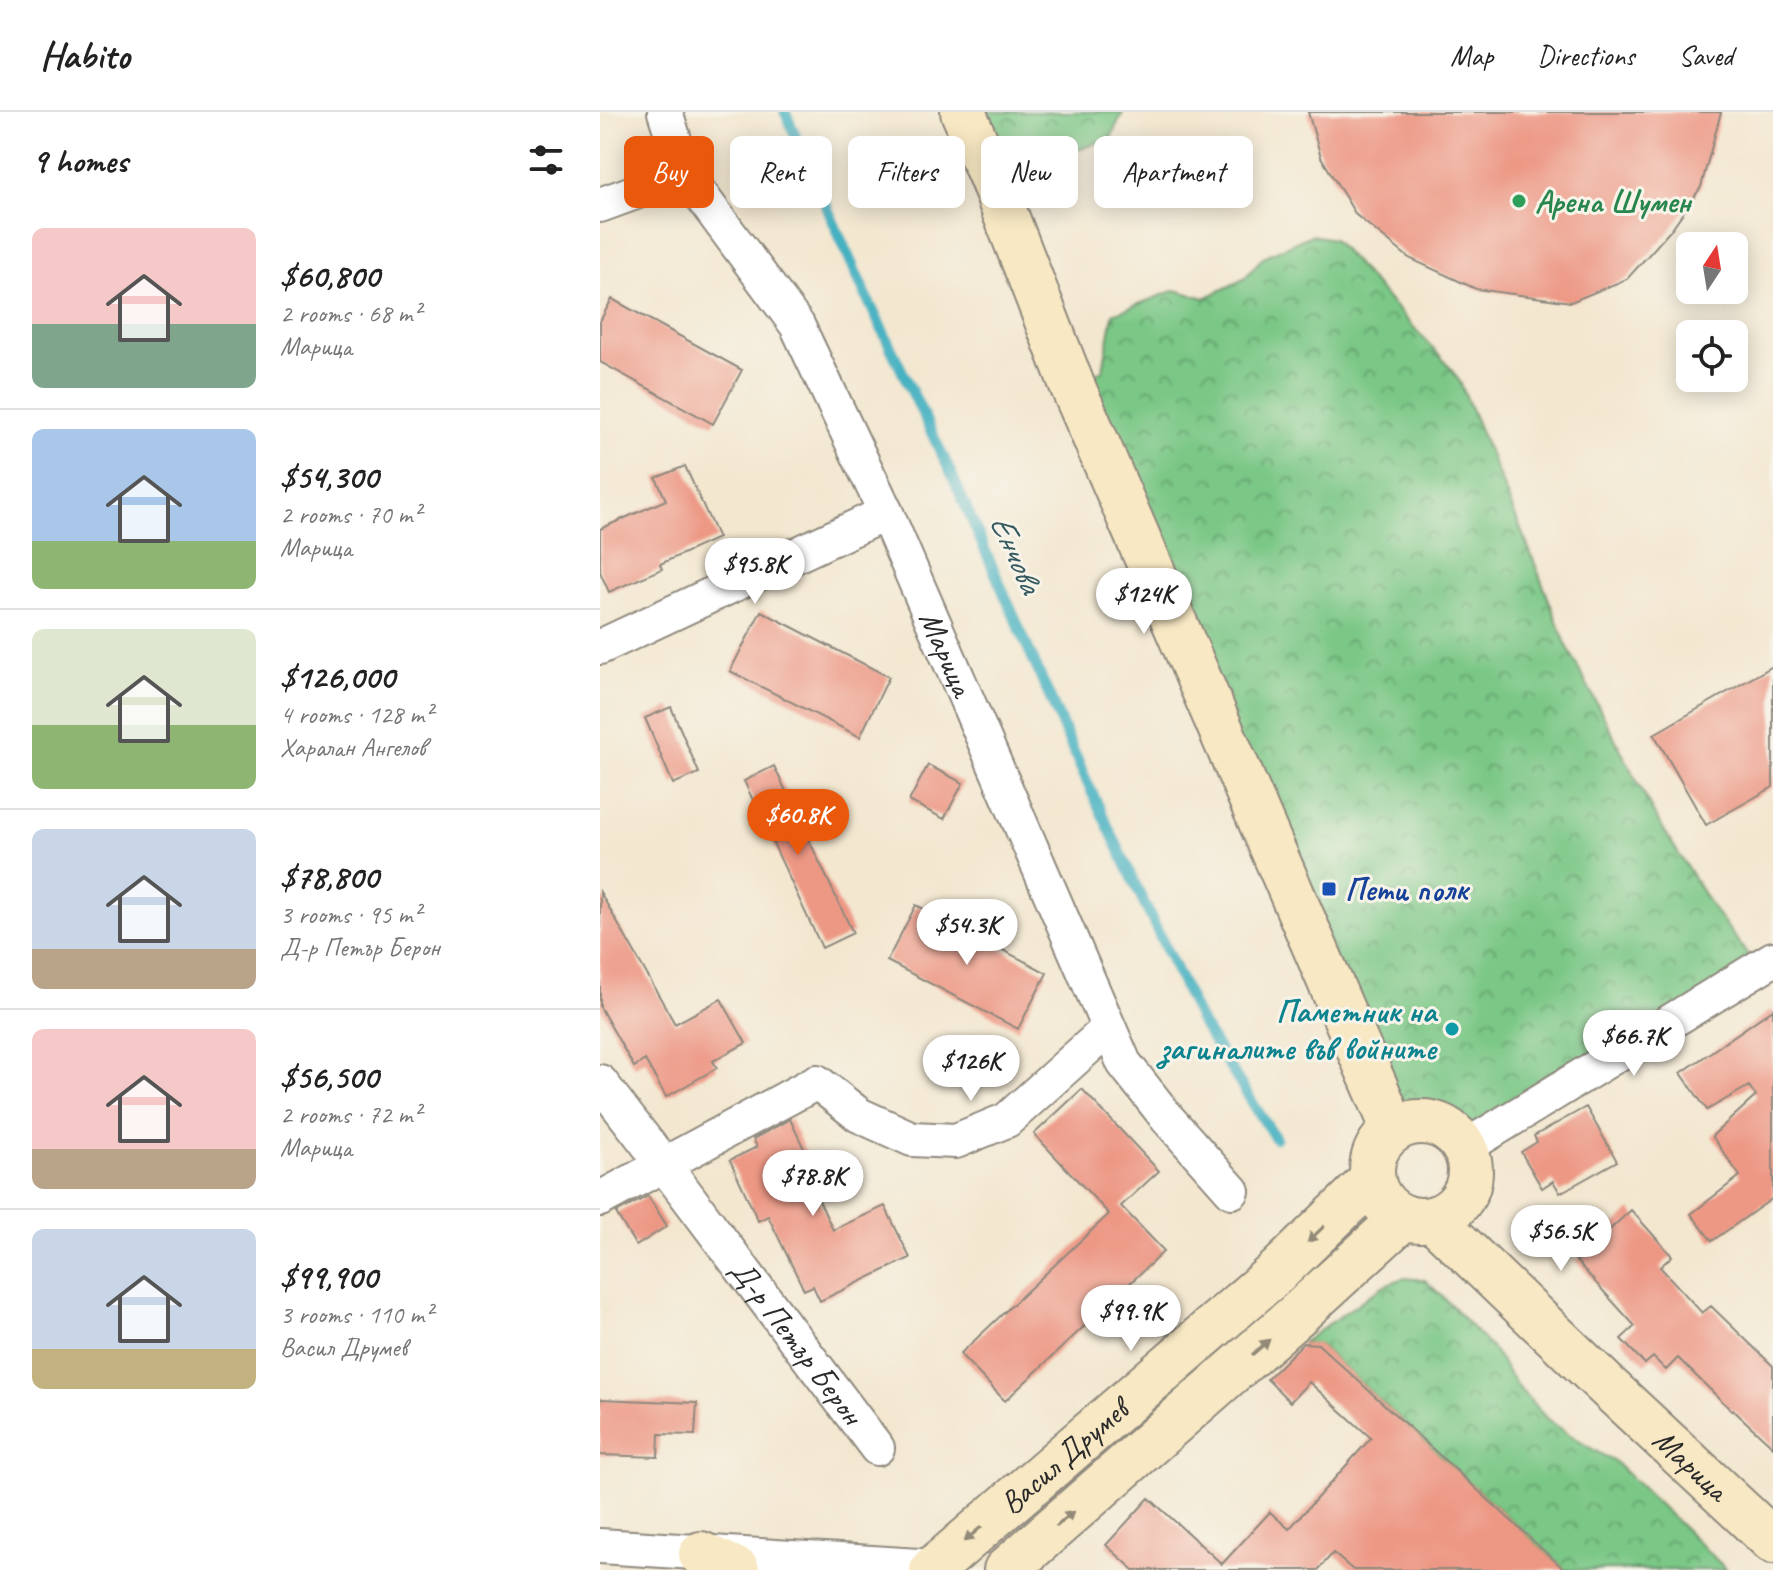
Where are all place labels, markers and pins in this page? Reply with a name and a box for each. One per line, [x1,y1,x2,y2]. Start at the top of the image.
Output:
place label: Арена Шумен [1535,181,1693,222]
marker: Арена Шумен [1510,192,1528,210]
pin: $95.8K [690,538,820,606]
pin: $124K [1088,568,1200,636]
pin: $60.8K [733,789,863,857]
place label: Пети полк [1345,869,1471,910]
marker: Пети полк [1320,880,1338,898]
pin: $54.3K [902,899,1032,967]
place label: Паметник на загиналите във войните [1155,991,1439,1070]
pin: $66.7K [1569,1010,1699,1078]
marker: Паметник на загиналите във войните [1443,1020,1461,1038]
pin: $126K [915,1035,1027,1103]
pin: $78.8K [748,1150,878,1218]
pin: $56.5K [1496,1205,1626,1273]
pin: $99.9K [1066,1285,1196,1353]

